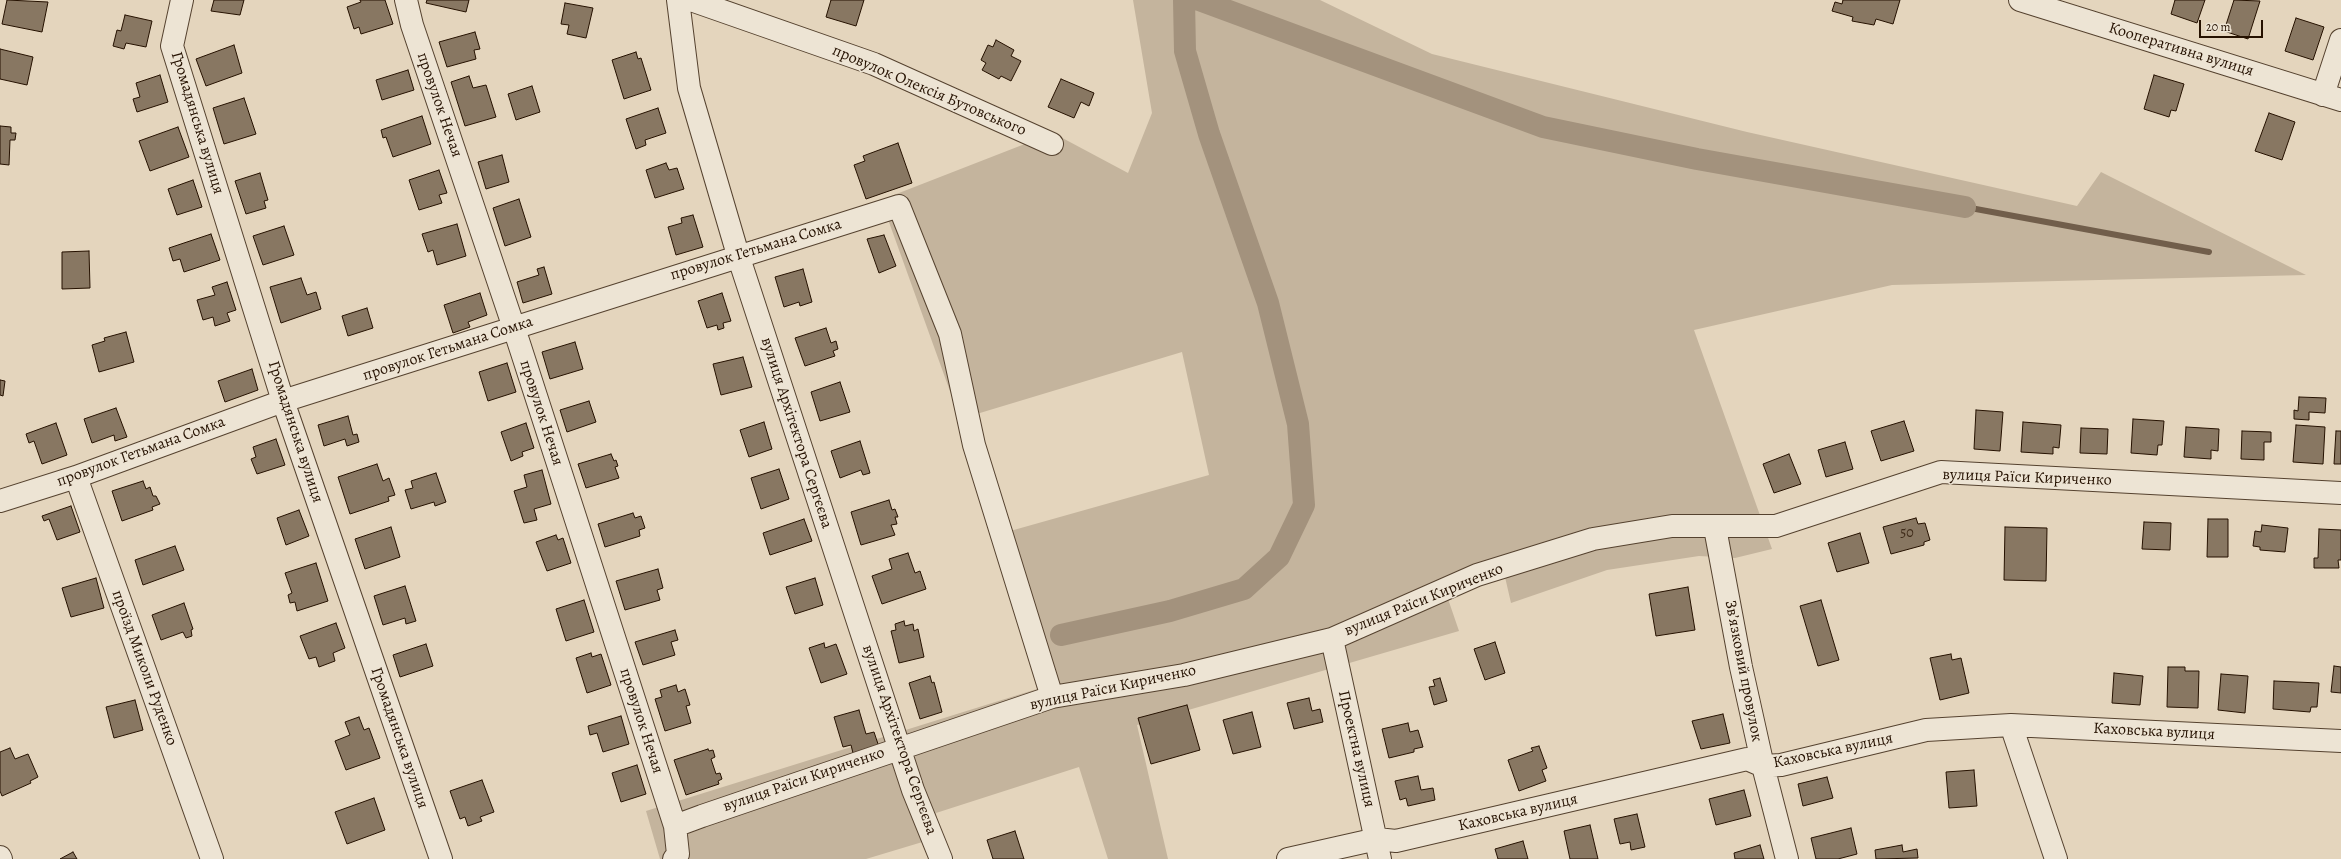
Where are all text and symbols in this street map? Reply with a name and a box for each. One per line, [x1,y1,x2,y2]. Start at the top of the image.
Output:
scale bar [2201,12,2265,38]
street label: Кооперативна вулиця [2106,19,2256,81]
text: 20 m [2206,19,2230,35]
street label: провулок Олексія Бутовського [829,41,1029,141]
street label: Громадянська вулиця [166,49,228,197]
street label: провулок Нечая [412,50,466,160]
street label: провулок Гетьмана Сомка [668,215,844,285]
street label: провулок Гетьмана Сомка [360,312,536,386]
street label: вулиця Архітектора Сергєєва [756,335,836,531]
street label: провулок Нечая [515,358,567,468]
street label: Громадянська вулиця [263,359,327,505]
street label: провулок Гетьмана Сомка [54,413,228,491]
street label: вулиця Раїси Кириченко [1942,465,2112,491]
house number: 50 [1900,526,1914,542]
street label: вулиця Раїси Кириченко [1342,559,1506,641]
street label: проїзд Миколи Руденко [107,588,181,748]
street label: Звʼязковий провулок [1720,599,1766,743]
street label: вулиця Архітектора Сергєєва [857,642,941,838]
street label: вулиця Раїси Кириченко [1028,661,1198,715]
street label: Громадянська вулиця [366,665,432,811]
street label: провулок Нечая [615,666,667,776]
street label: Проектна вулиця [1333,689,1379,809]
street label: Каховська вулиця [2093,719,2215,745]
street label: Каховська вулиця [1771,729,1895,773]
street label: вулиця Раїси Кириченко [721,743,887,817]
street label: Каховська вулиця [1456,790,1580,836]

